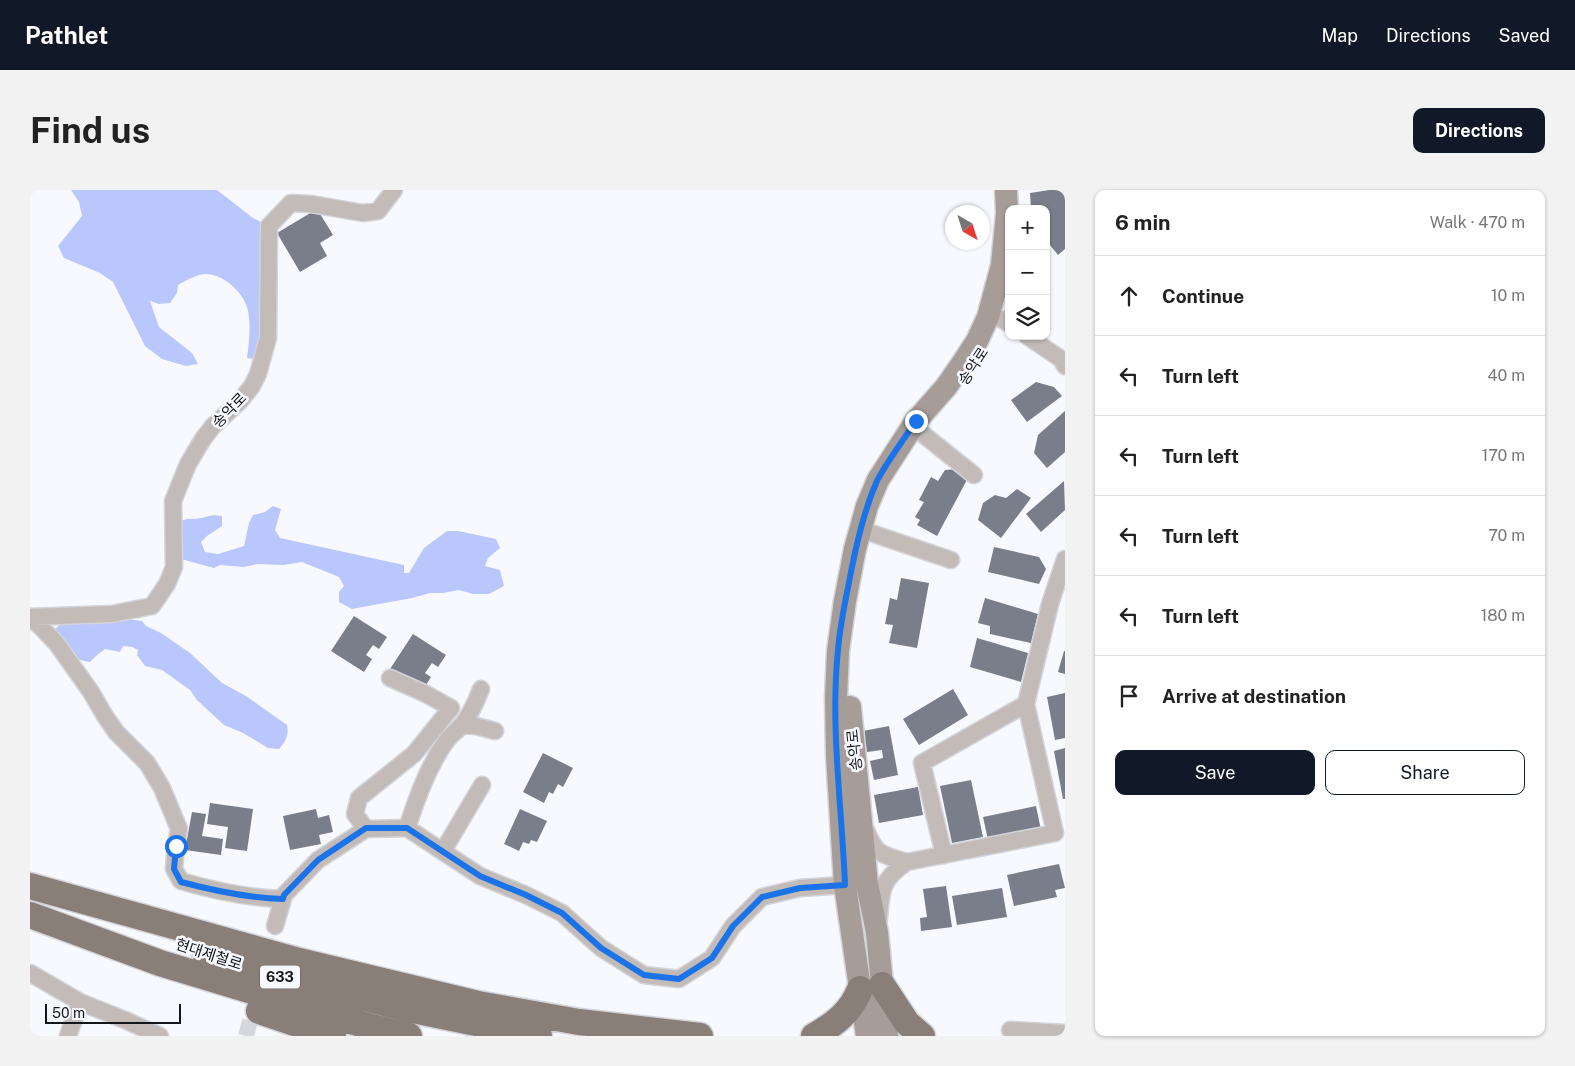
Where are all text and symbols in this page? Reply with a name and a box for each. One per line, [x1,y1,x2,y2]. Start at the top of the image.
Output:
text: Pathlet [25,21,108,49]
text: Map [1321,25,1358,46]
text: Directions [1386,25,1471,46]
text: Saved [1499,25,1550,46]
button: Directions [1413,108,1545,153]
text: Find us [30,110,150,151]
north arrow [945,205,990,250]
map controls [1005,205,1050,340]
button: + [1005,205,1050,250]
text: 6 min [1115,210,1171,235]
text: Walk · 470 m [1430,213,1525,232]
button: − [1005,250,1050,295]
icon: ahead [1115,282,1143,310]
text: Continue [1162,285,1244,307]
text: 10 m [1491,286,1525,305]
button: layers [1005,295,1050,340]
street label: 송악로 [955,344,991,388]
icon: left [1115,362,1143,390]
text: Turn left [1162,365,1239,387]
text: 40 m [1487,366,1525,385]
street label: 송악로 [209,389,249,431]
route end [905,410,928,433]
icon: left [1115,442,1143,470]
text: Turn left [1162,445,1239,467]
text: 170 m [1482,446,1525,465]
icon: left [1115,522,1143,550]
text: Turn left [1162,525,1239,547]
text: 70 m [1488,526,1525,545]
icon: left [1115,602,1143,630]
text: Turn left [1162,605,1239,627]
text: 180 m [1481,606,1525,625]
icon: arrive [1115,682,1143,710]
text: Arrive at destination [1162,685,1346,707]
street label: 송악로 [843,729,865,771]
button: Save [1115,750,1315,795]
button: Share [1325,750,1525,795]
route start [165,835,188,858]
street label: 현대제철로 [174,935,244,973]
road number: 633 [260,966,300,989]
scale bar [45,1001,181,1024]
text: 50 m [52,1005,85,1021]

